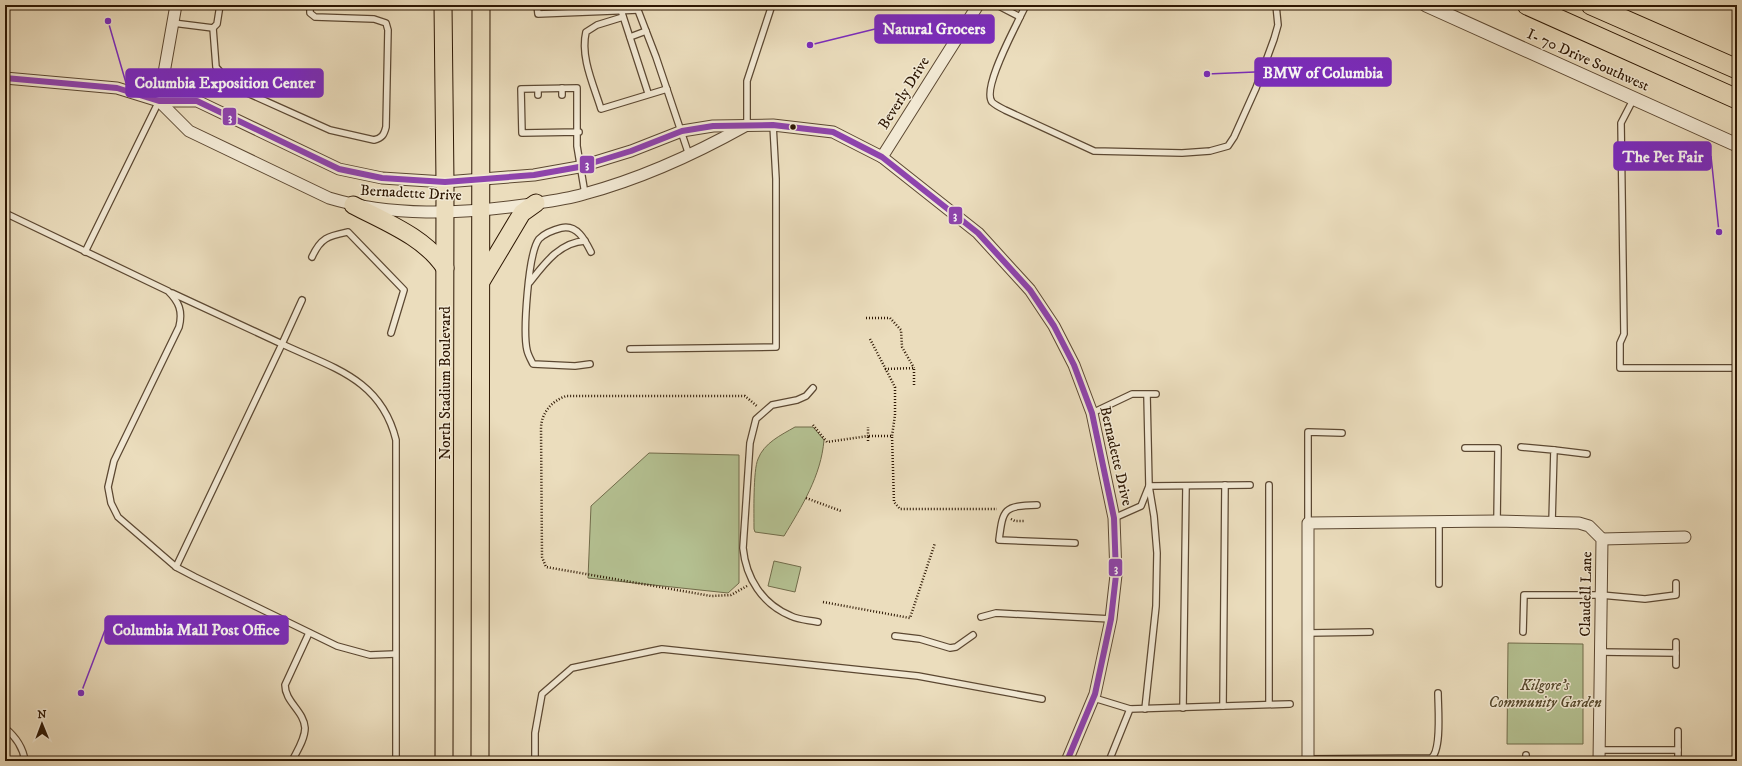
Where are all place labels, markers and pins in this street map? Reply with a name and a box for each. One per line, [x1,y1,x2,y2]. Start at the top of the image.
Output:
callout: Natural Grocers [875,15,994,43]
callout: BMW of Columbia [1255,58,1391,86]
callout: Columbia Exposition Center [126,69,323,97]
unlabelled marker [788,122,798,132]
callout: The Pet Fair [1614,142,1711,170]
callout: Columbia Mall Post Office [105,616,288,644]

